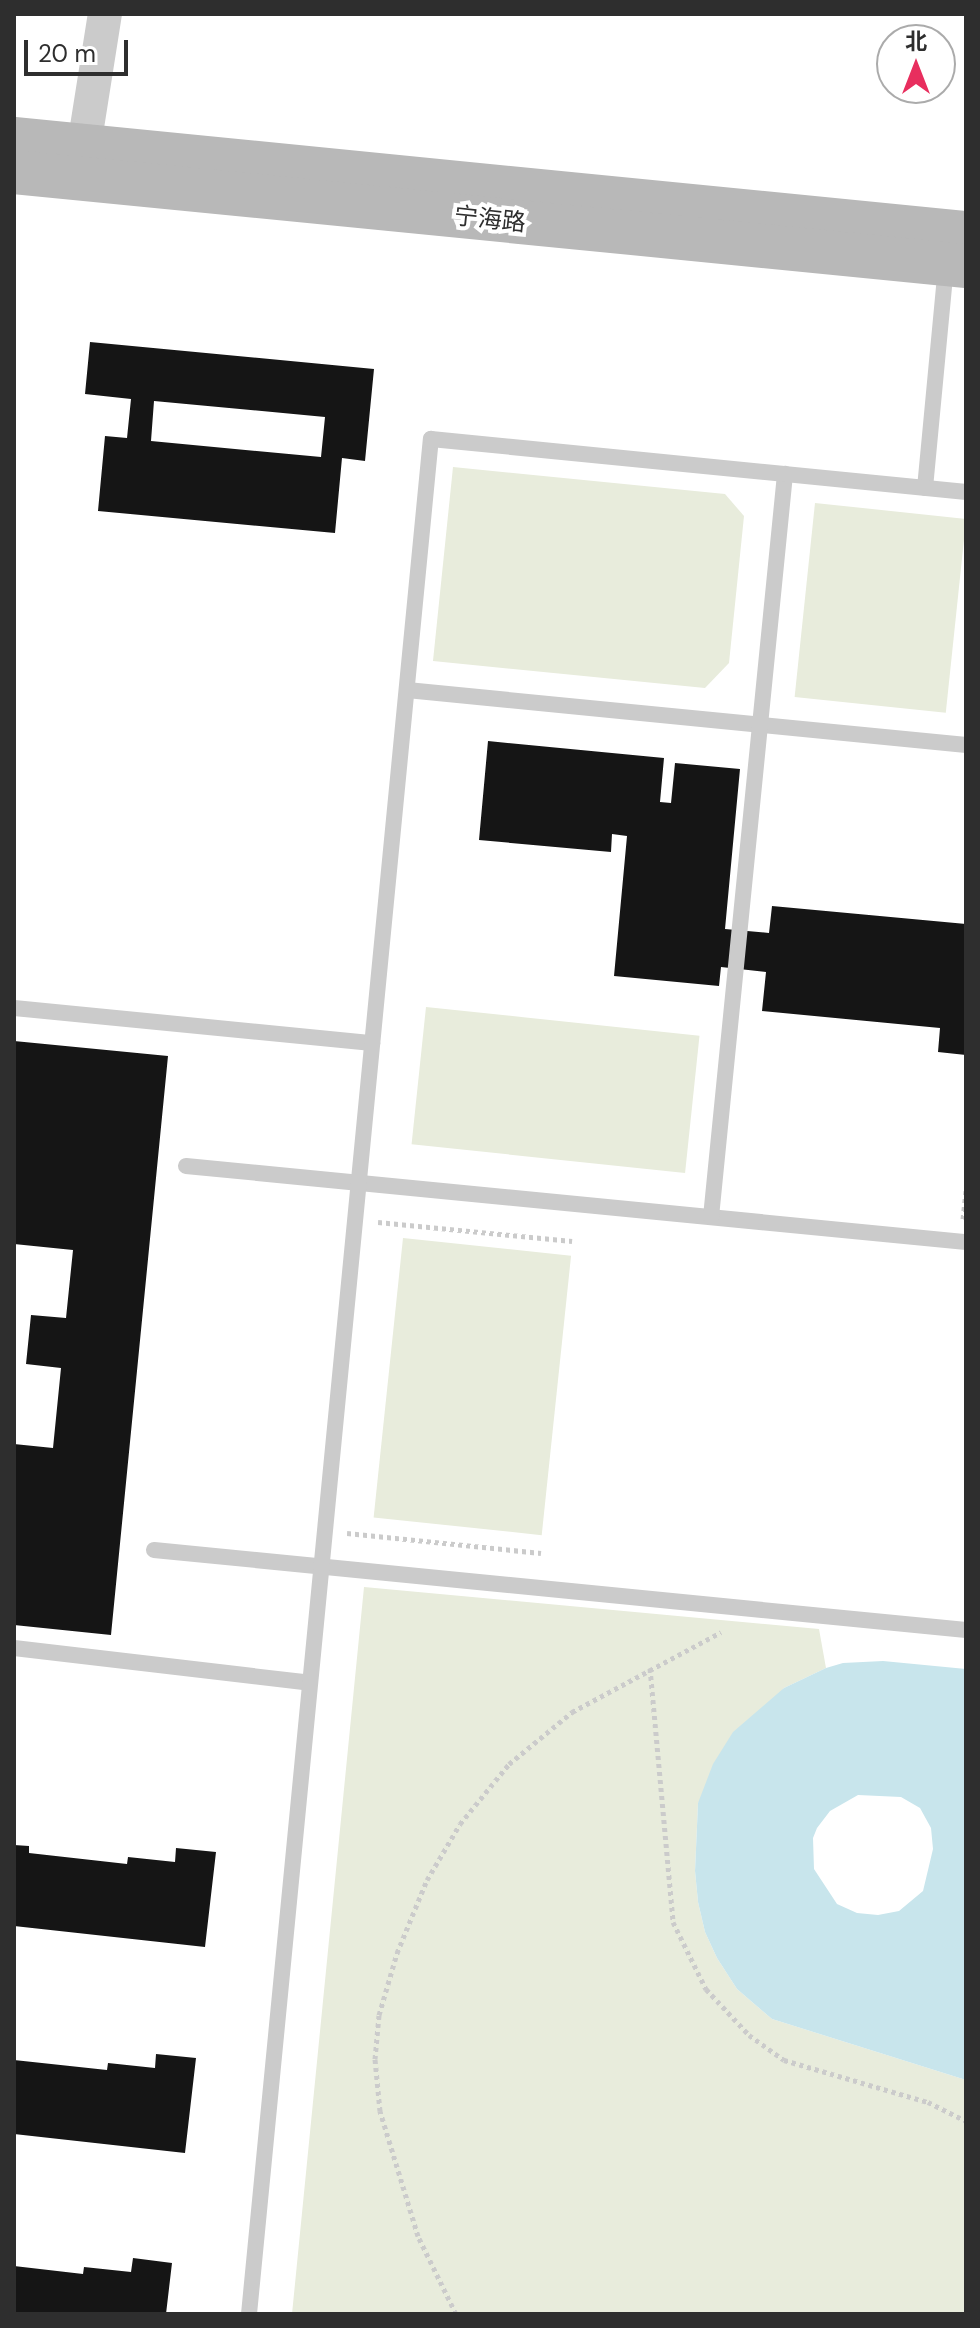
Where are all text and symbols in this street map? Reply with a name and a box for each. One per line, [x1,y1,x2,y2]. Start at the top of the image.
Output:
scale bar [28,24,132,74]
north arrow [876,24,956,104]
text: 北 [905,27,927,56]
text: 20 m [38,38,96,69]
street label: 宁海路 [453,201,527,237]

